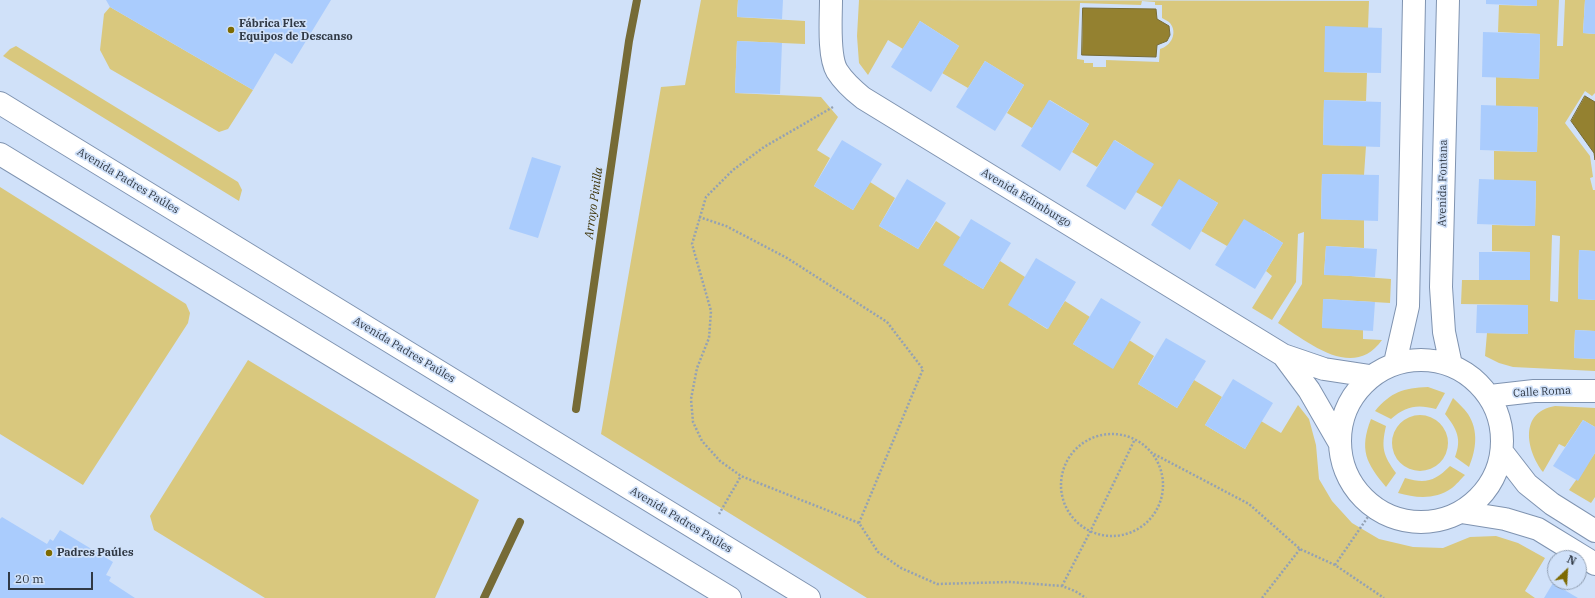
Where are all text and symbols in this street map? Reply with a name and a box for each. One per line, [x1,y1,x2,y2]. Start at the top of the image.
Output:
place label: Fábrica Flex Equipos de Descanso [239,17,353,43]
marker: Fábrica Flex Equipos de Descanso [226,25,236,35]
street label: Avenida Fontana [1436,139,1450,227]
street label: Avenida Padres Paúles [75,145,181,217]
water label: Arroyo Pinilla [582,166,606,240]
street label: Avenida Edimburgo [979,166,1073,230]
street label: Avenida Padres Paúles [351,314,457,386]
street label: Calle Roma [1513,384,1571,400]
street label: Avenida Padres Paúles [628,484,734,556]
place label: Padres Paúles [57,546,133,560]
marker: Padres Paúles [44,548,54,558]
north arrow [1547,550,1587,590]
text: N [1565,552,1579,568]
scale bar [10,564,95,590]
text: 20 m [15,571,44,586]

